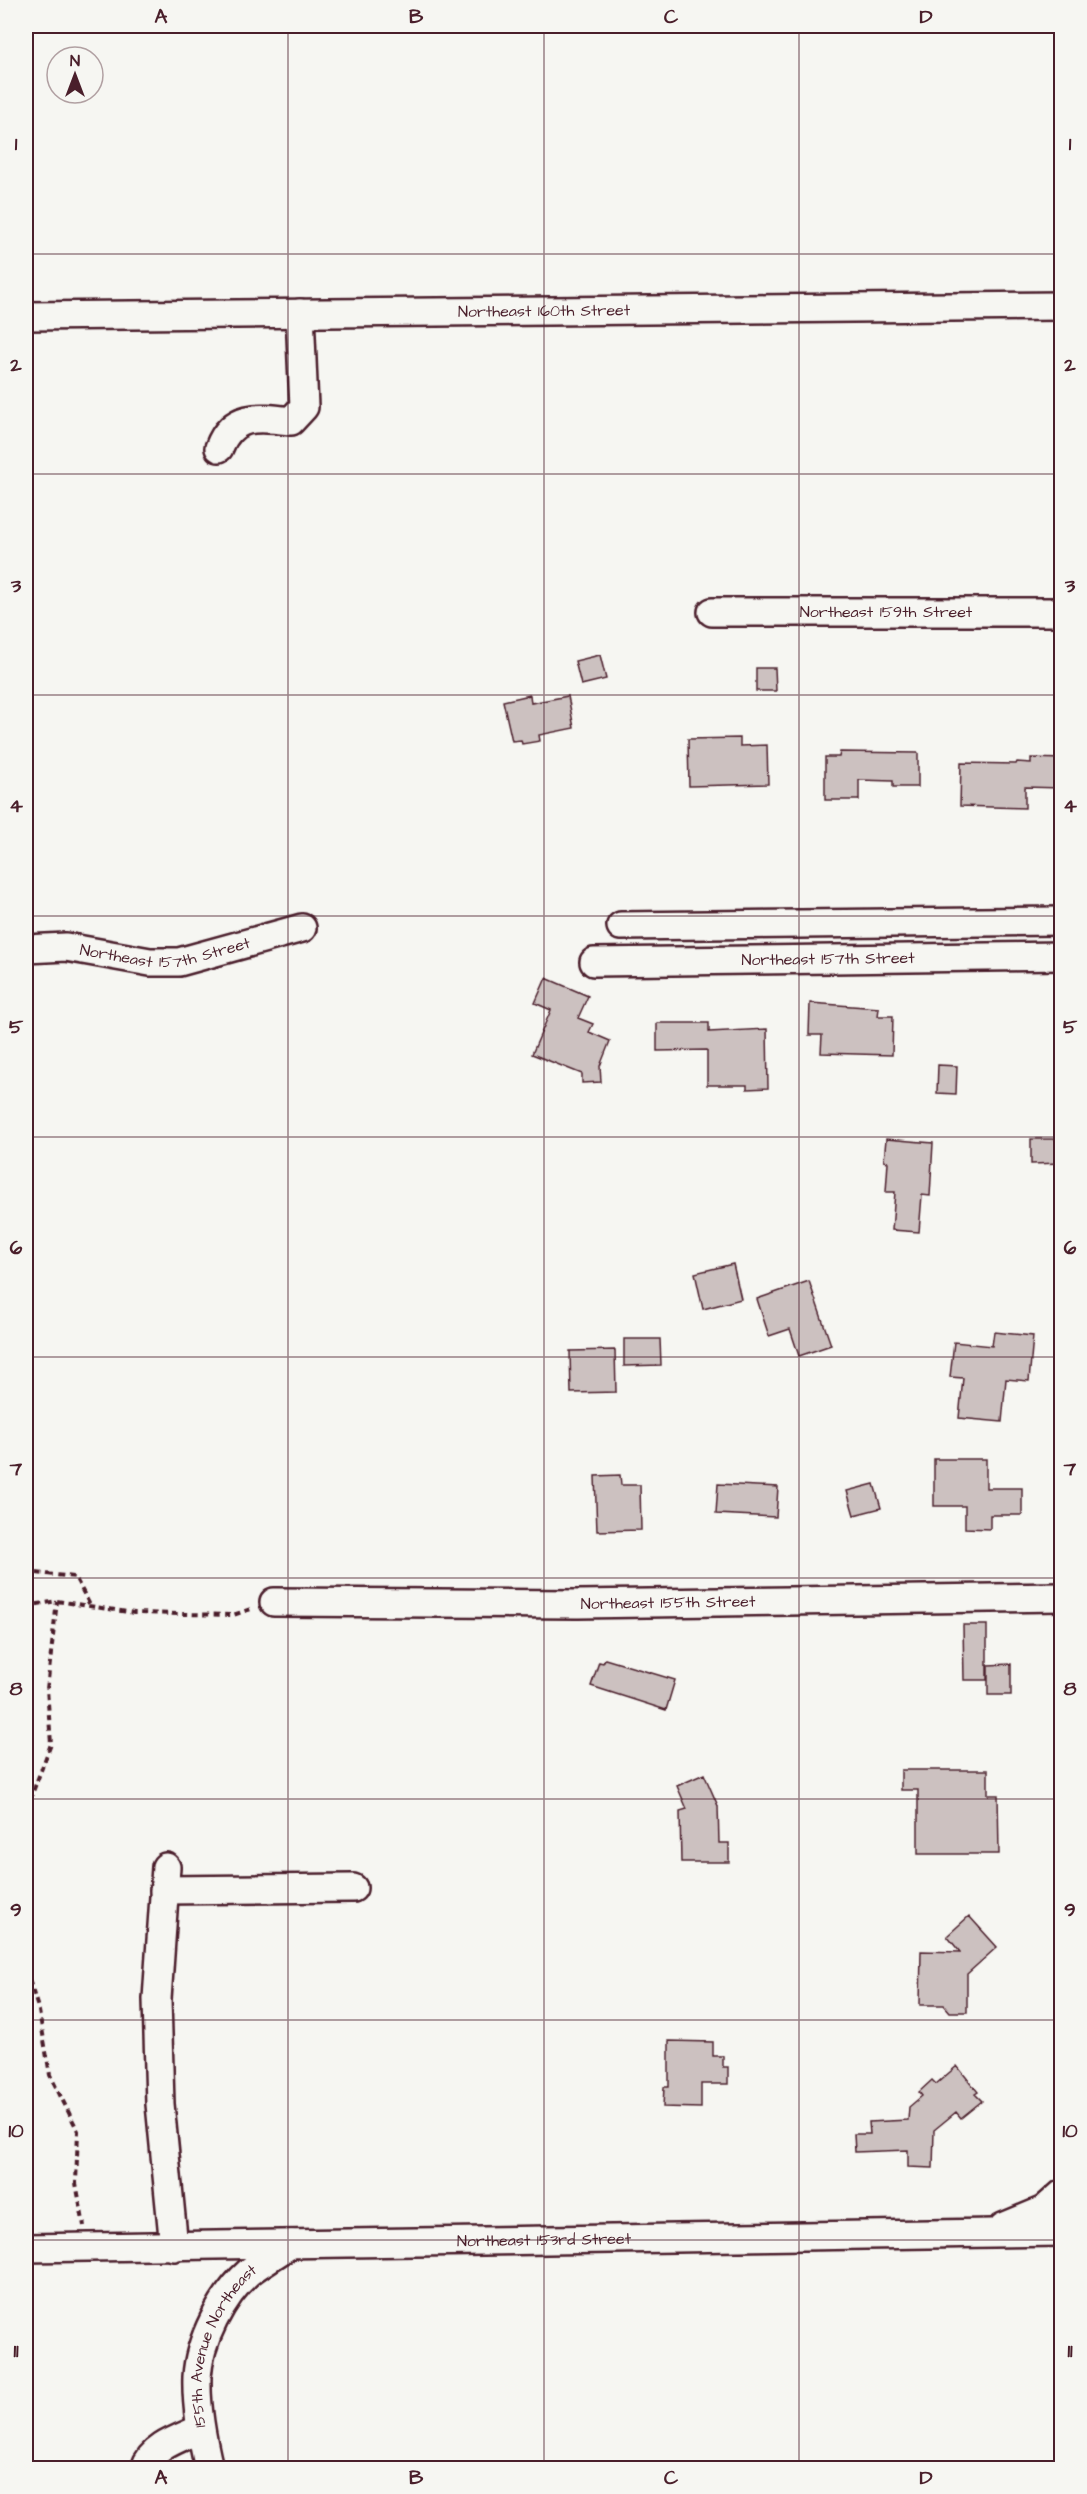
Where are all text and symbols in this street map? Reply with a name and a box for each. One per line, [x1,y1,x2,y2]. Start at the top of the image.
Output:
text: A [155,3,168,31]
text: B [409,3,424,31]
text: C [664,3,679,31]
text: D [920,3,933,31]
north arrow [45,45,105,105]
text: N [70,50,80,72]
text: 1 [15,130,18,158]
text: 1 [1069,130,1072,158]
street label: Northeast 160th Street [458,299,631,323]
text: 2 [9,351,22,379]
text: 2 [1063,351,1076,379]
text: 3 [10,572,22,600]
text: 3 [1064,572,1076,600]
street label: Northeast 159th Street [800,601,973,623]
text: 4 [9,792,23,820]
text: 4 [1063,792,1077,820]
street label: Northeast 157th Street [78,932,253,973]
street label: Northeast 157th Street [741,947,915,971]
text: 5 [9,1013,24,1041]
text: 5 [1063,1013,1078,1041]
text: 6 [10,1234,23,1262]
text: 6 [1064,1234,1077,1262]
text: 7 [9,1455,23,1483]
text: 7 [1063,1455,1077,1483]
street label: Northeast 155th Street [580,1590,756,1615]
text: 8 [10,1675,23,1703]
text: 8 [1064,1675,1077,1703]
text: 9 [10,1896,22,1924]
text: 9 [1064,1896,1076,1924]
text: 10 [8,2117,24,2145]
text: 10 [1062,2117,1078,2145]
street label: Northeast 153rd Street [457,2228,632,2252]
street label: 155th Avenue Northeast [186,2259,262,2429]
text: 11 [13,2337,19,2365]
text: 11 [1067,2337,1073,2365]
text: A [155,2464,168,2492]
text: B [409,2464,424,2492]
text: C [664,2464,679,2492]
text: D [920,2464,933,2492]

